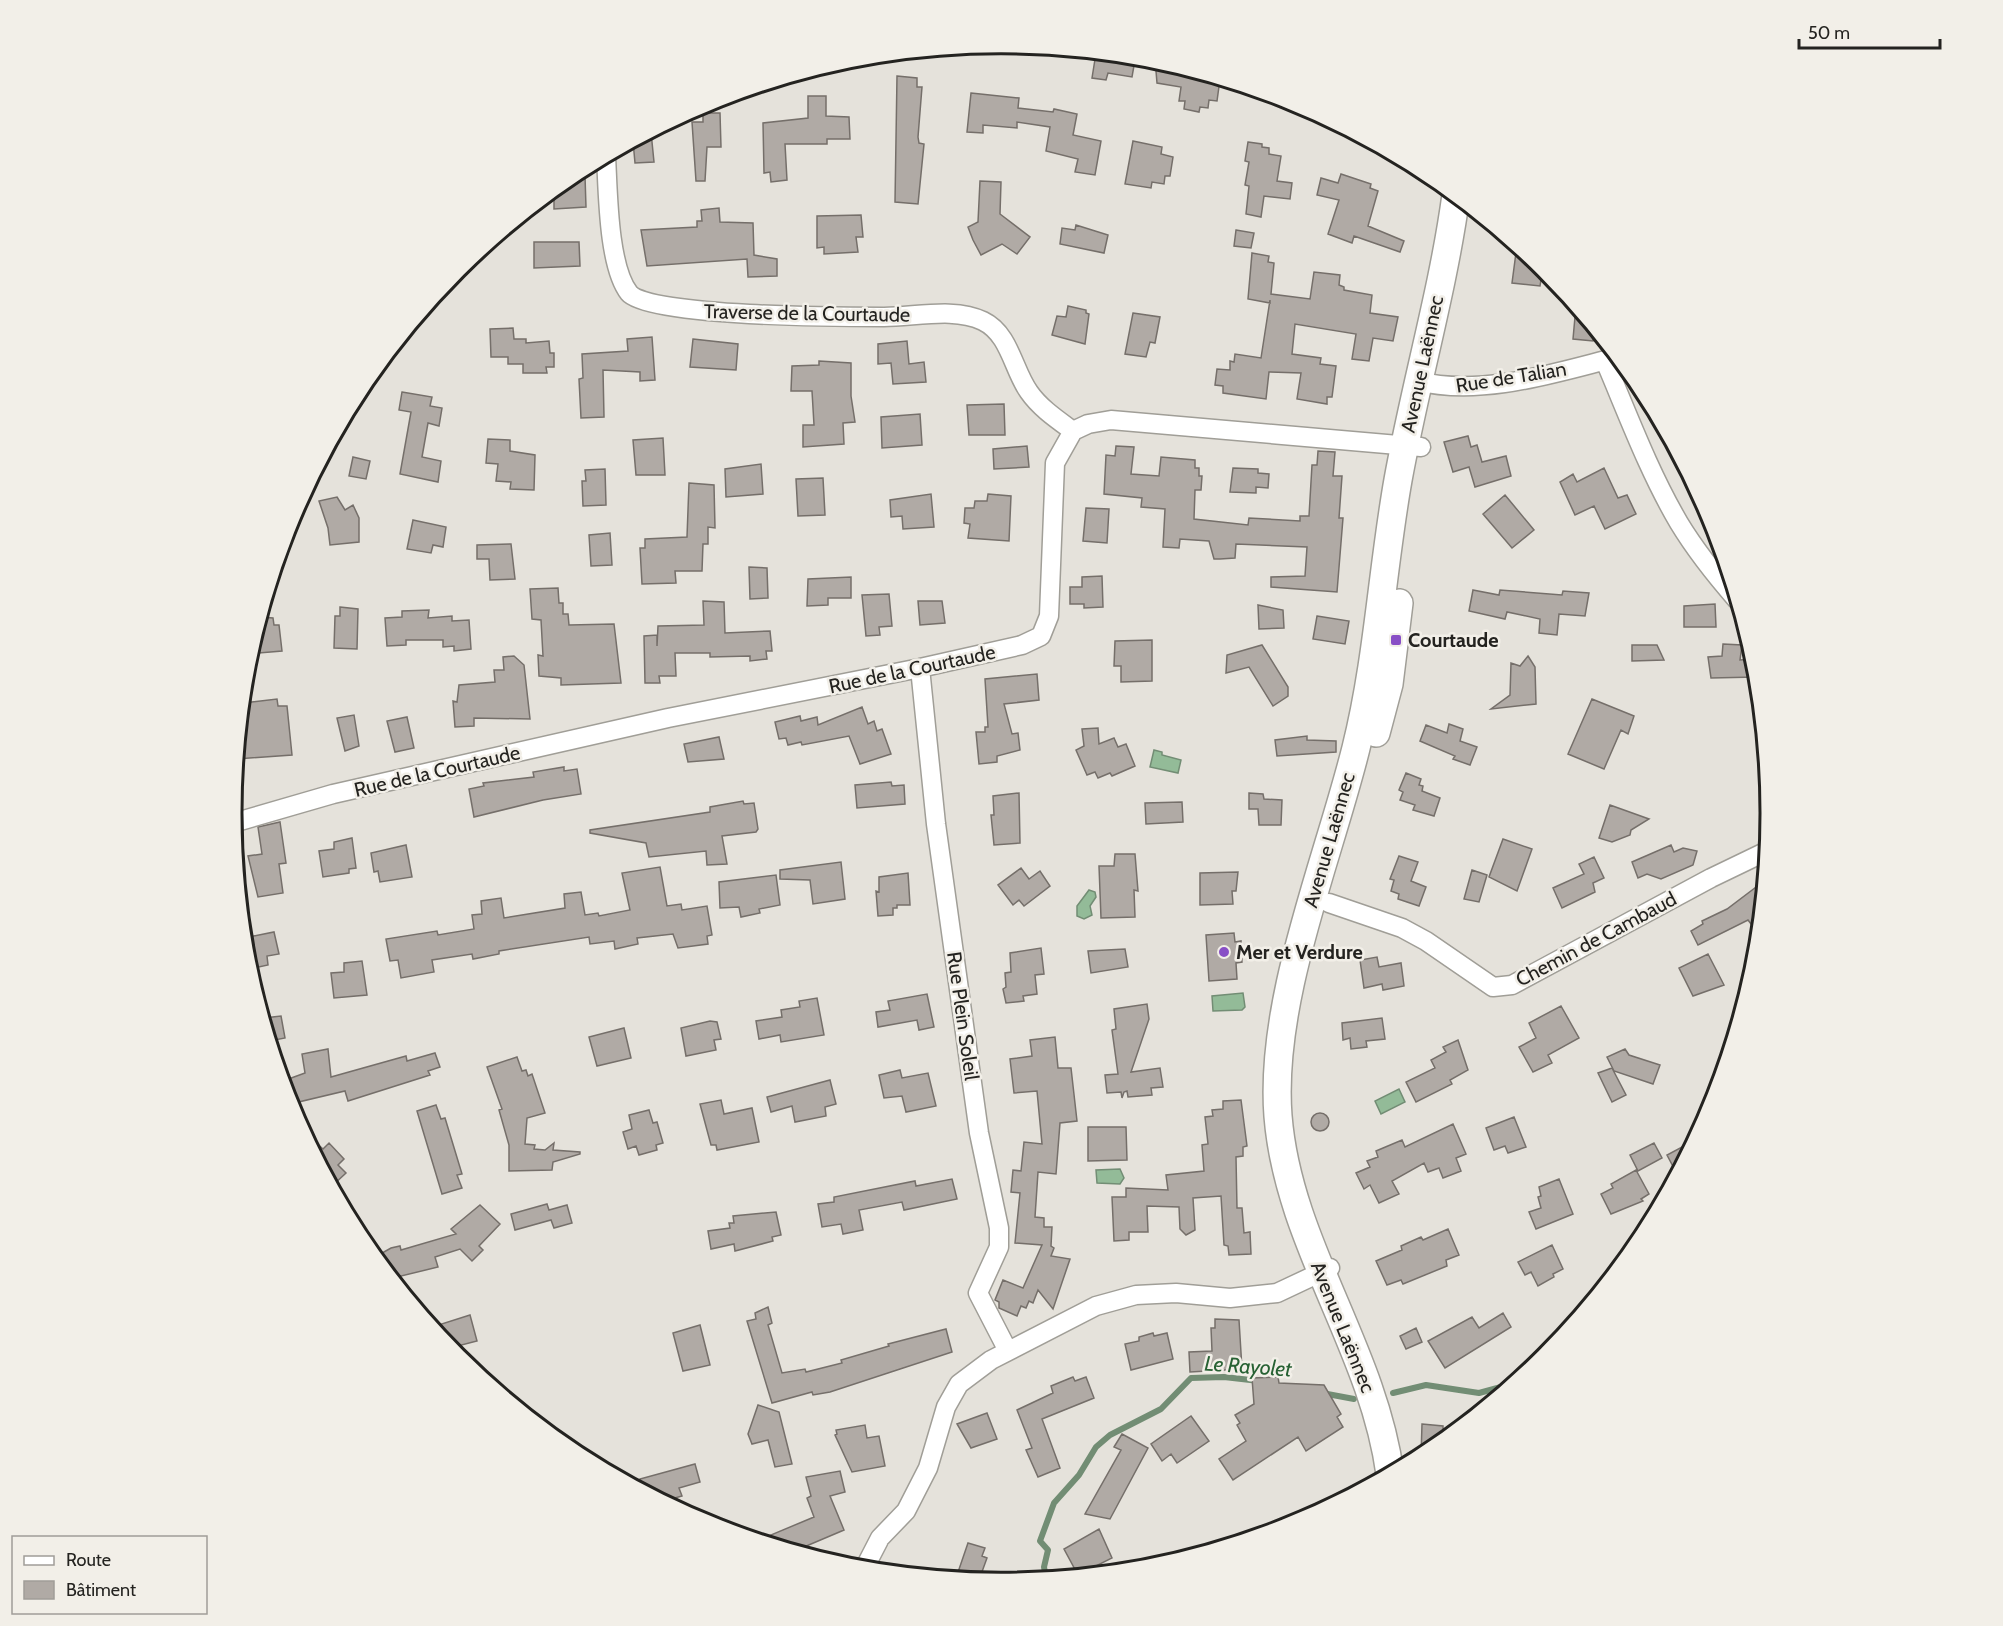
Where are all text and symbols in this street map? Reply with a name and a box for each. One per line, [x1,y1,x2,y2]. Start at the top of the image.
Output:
scale bar [1799,12,1940,50]
text: 50 m [1808,22,1850,44]
street label: Avenue Laënnec [1396,293,1448,435]
street label: Traverse de la Courtaude [704,299,910,327]
street label: Rue de Talian [1454,356,1568,398]
place label: Courtaude [1408,628,1499,652]
marker: Courtaude [1389,633,1403,647]
street label: Rue de la Courtaude [827,640,997,698]
street label: Rue de la Courtaude [352,740,522,802]
street label: Avenue Laënnec [1298,770,1360,910]
street label: Chemin de Cambaud [1512,887,1680,991]
place label: Mer et Verdure [1236,940,1363,964]
marker: Mer et Verdure [1217,945,1231,959]
street label: Rue Plein Soleil [942,950,984,1082]
street label: Avenue Laënnec [1306,1258,1380,1396]
water label: Le Rayolet [1204,1350,1293,1382]
legend [12,1536,207,1614]
text: Route [66,1549,111,1571]
text: Bâtiment [66,1579,136,1601]

